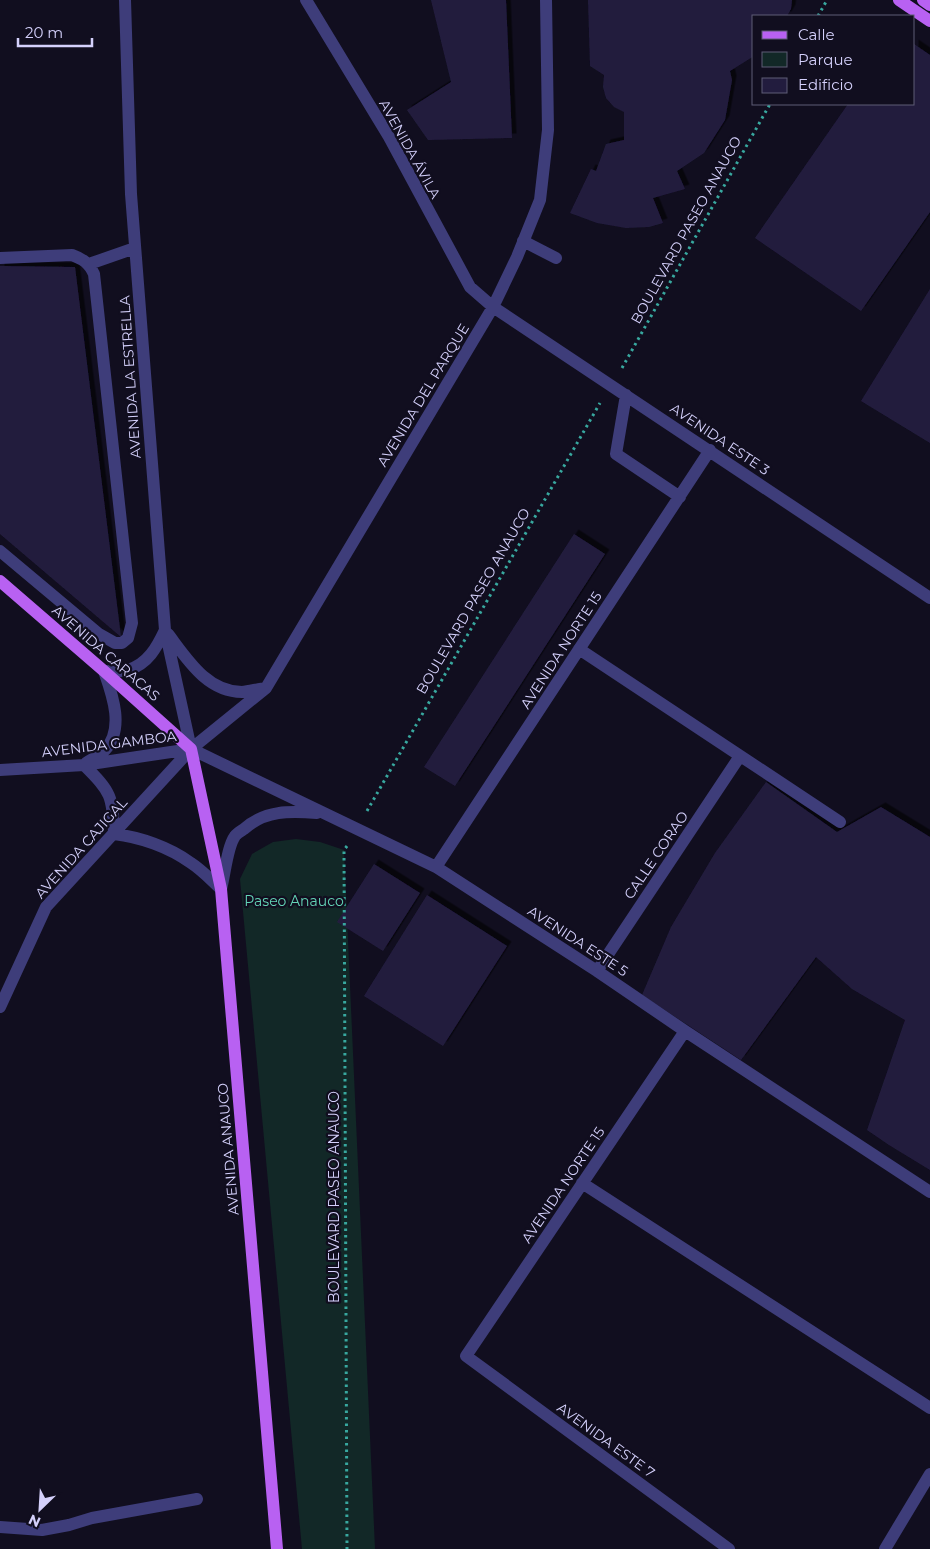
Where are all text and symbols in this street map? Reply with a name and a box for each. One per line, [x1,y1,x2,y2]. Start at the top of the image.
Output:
scale bar [18,15,91,47]
legend [752,15,915,105]
text: 20 m [25,23,63,42]
text: Calle [798,25,835,44]
text: Parque [798,50,853,69]
text: Edificio [798,75,853,94]
street label: AVENIDA ÁVILA [375,96,445,203]
street label: BOULEVARD PASEO ANAUCO [627,133,745,327]
street label: AVENIDA LA ESTRELLA [115,294,145,459]
street label: AVENIDA DEL PARQUE [373,320,473,470]
street label: AVENIDA ESTE 3 [667,399,773,479]
street label: BOULEVARD PASEO ANAUCO [412,505,534,697]
street label: AVENIDA NORTE 15 [516,588,606,712]
street label: AVENIDA CARACAS [48,601,164,705]
street label: AVENIDA GAMBOA [41,727,178,761]
street label: AVENIDA CAJIGAL [31,793,132,902]
street label: CALLE CORAO [620,807,692,902]
park label: Paseo Anauco [244,892,344,910]
street label: AVENIDA ESTE 5 [524,902,632,980]
street label: AVENIDA ANAUCO [213,1082,243,1216]
street label: BOULEVARD PASEO ANAUCO [325,1091,343,1303]
street label: AVENIDA NORTE 15 [517,1123,609,1247]
street label: AVENIDA ESTE 7 [554,1399,658,1481]
north arrow [15,1484,65,1534]
text: N [26,1510,43,1531]

